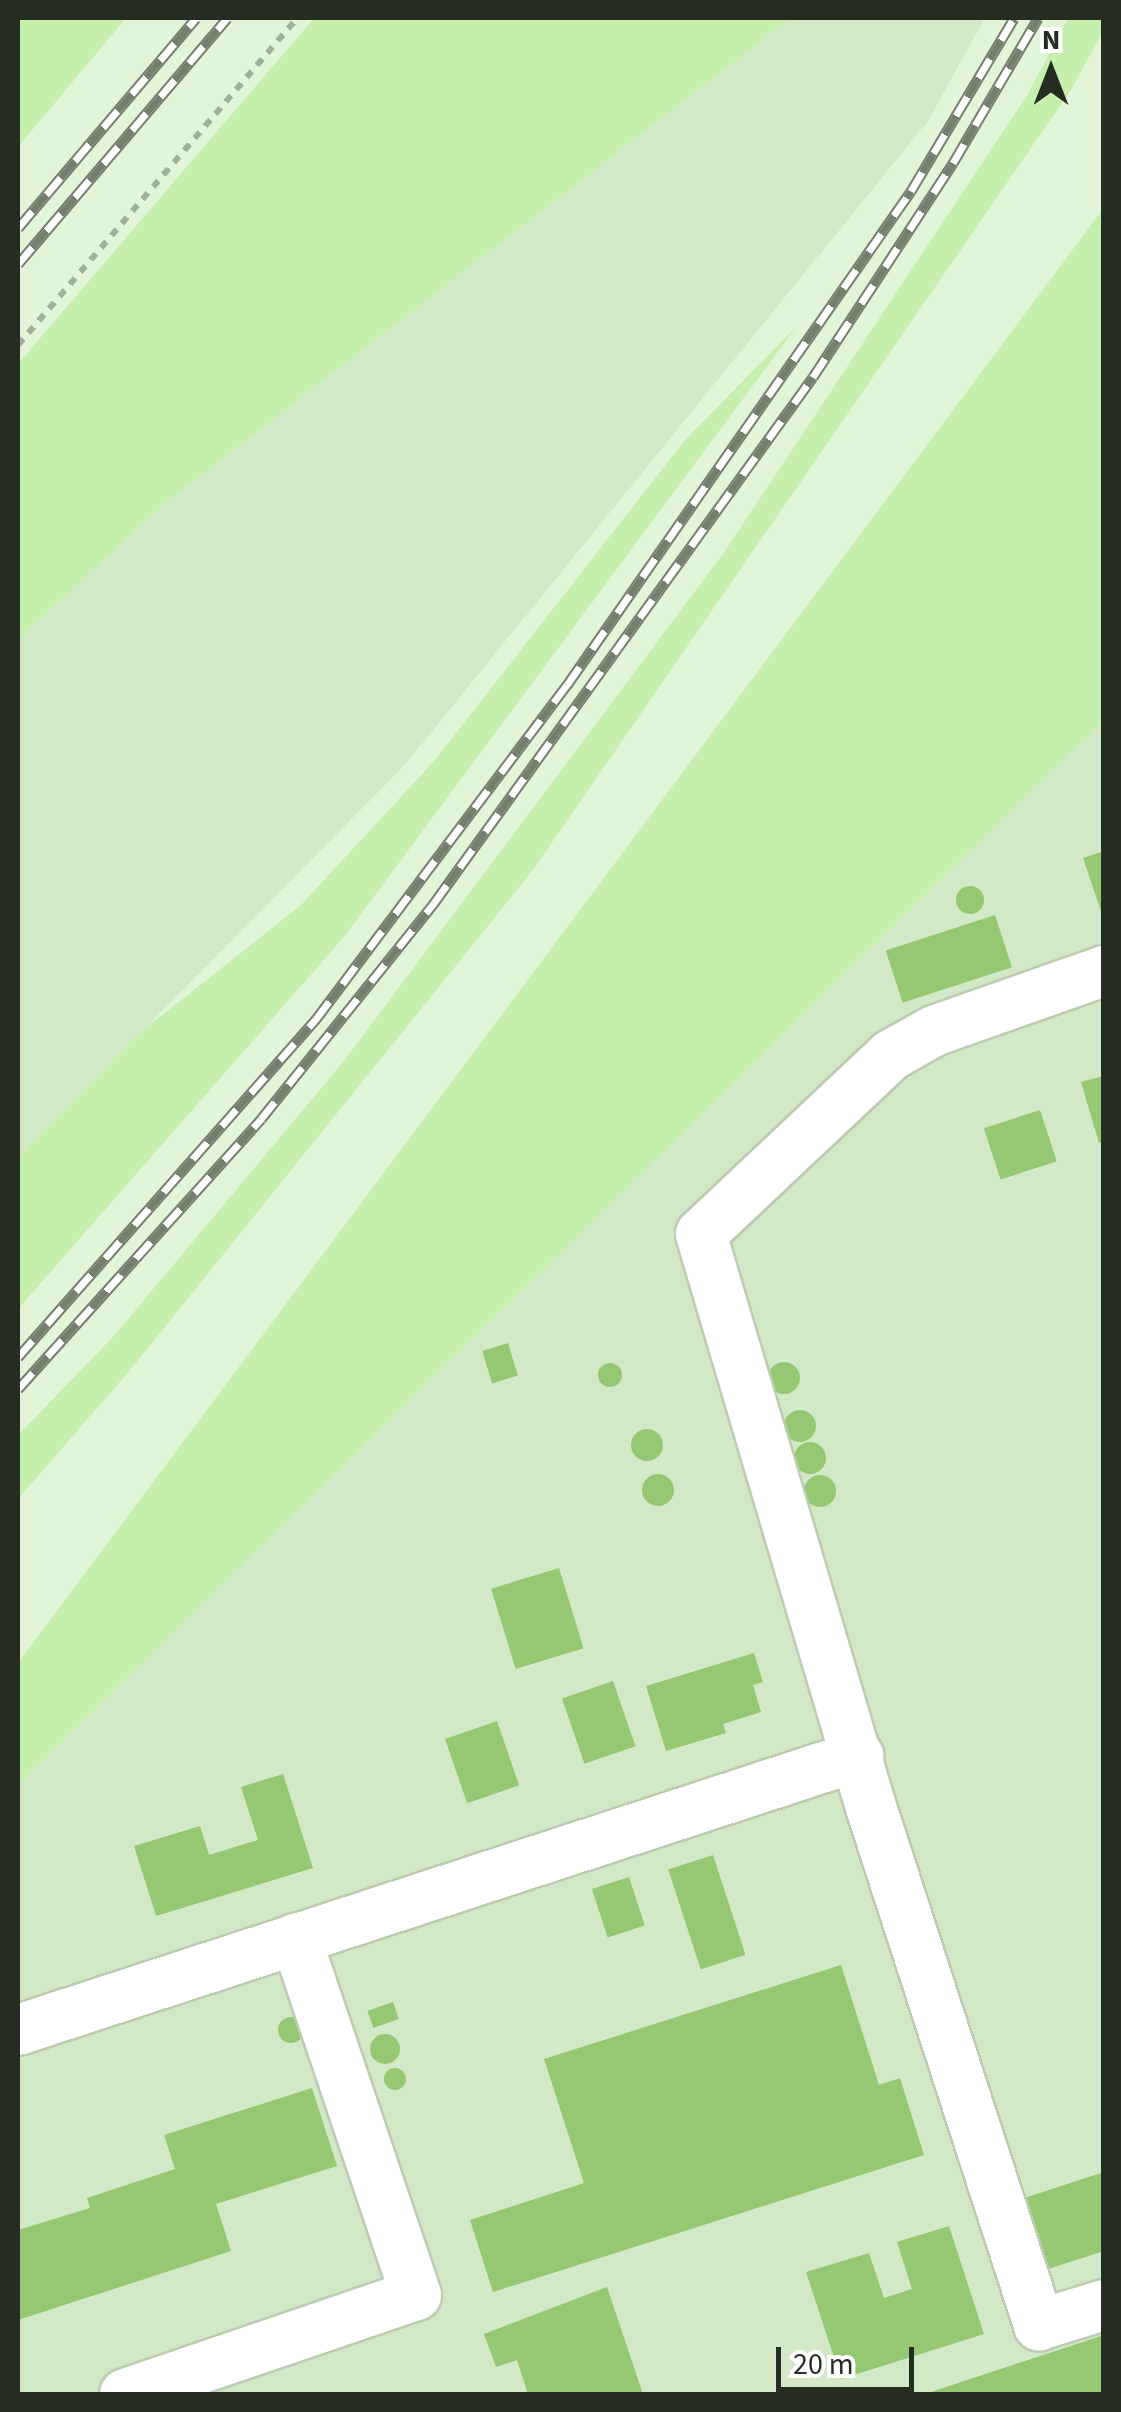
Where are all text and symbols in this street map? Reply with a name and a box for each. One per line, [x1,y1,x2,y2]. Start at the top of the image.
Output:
north arrow [1001,20,1101,120]
text: N [1042,20,1060,60]
scale bar [781,2327,918,2389]
text: 20 m [793,2343,854,2386]

